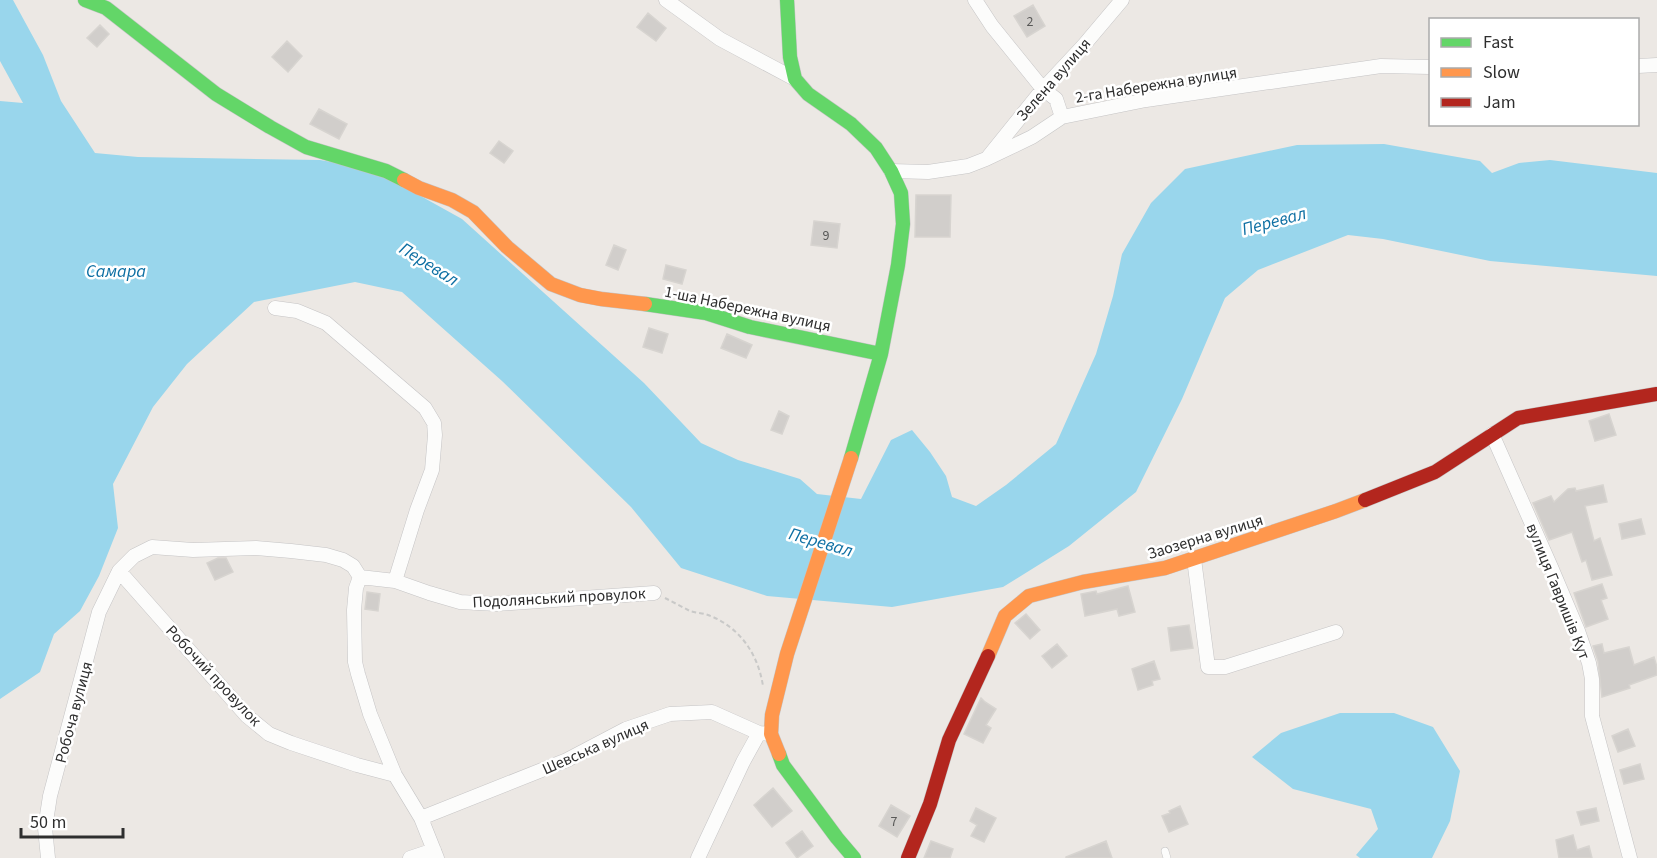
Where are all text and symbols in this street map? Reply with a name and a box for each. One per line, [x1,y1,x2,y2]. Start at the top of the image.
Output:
house number: 2 [1027,12,1034,32]
legend [1429,18,1639,126]
text: Fast [1483,30,1514,55]
street label: Зелена вулиця [1011,33,1096,126]
text: Slow [1483,60,1520,85]
street label: 2-га Набережна вулиця [1074,61,1239,109]
text: Jam [1483,90,1516,115]
water label: Перевал [1239,201,1309,242]
house number: 9 [823,226,830,246]
water label: Перевал [394,236,463,292]
water label: Самара [86,259,146,284]
street label: 1-ша Набережна вулиця [663,281,833,337]
street label: Заозерна вулиця [1145,509,1266,565]
street label: вулиця Гавришів Кут [1521,520,1595,663]
water label: Перевал [786,521,856,564]
street label: Подолянський провулок [472,582,646,614]
street label: Робочий провулок [161,620,266,731]
street label: Робоча вулиця [50,659,98,765]
street label: Шевська вулиця [539,714,652,780]
scale bar [21,801,123,839]
text: 50 m [30,810,66,835]
house number: 7 [891,812,898,832]

